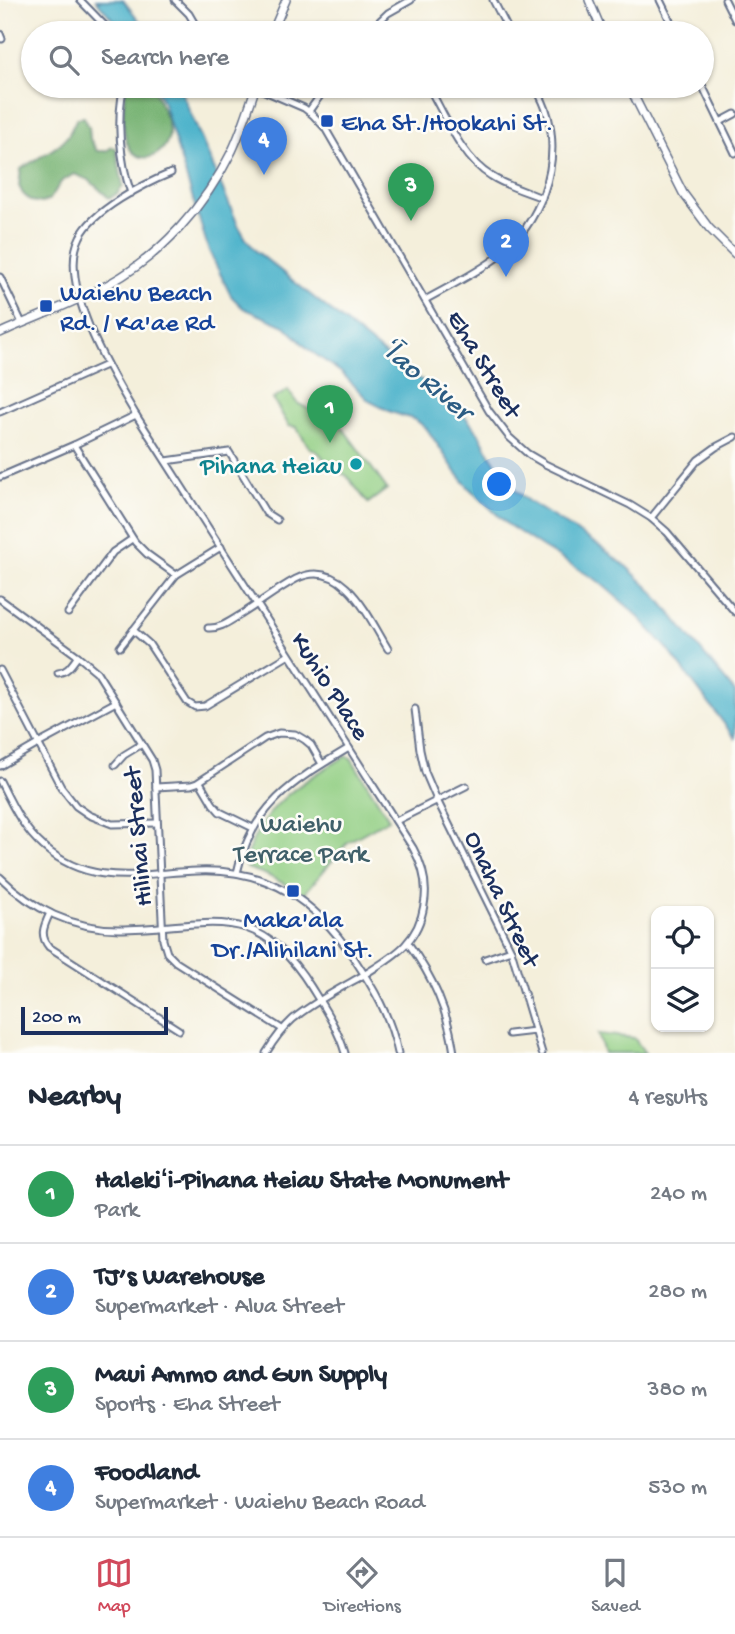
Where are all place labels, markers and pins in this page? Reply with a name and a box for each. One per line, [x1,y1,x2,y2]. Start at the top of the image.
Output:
place label: Eha St./Hookahi St. [341,110,553,141]
marker: Eha St./Hookahi St. [319,113,335,129]
pin: 4 [241,117,287,175]
pin: 3 [388,163,434,221]
pin: 2 [483,219,529,277]
place label: Waiehu Beach Rd. / Ka'ae Rd [60,280,216,341]
marker: Waiehu Beach Rd. / Ka'ae Rd [38,298,54,314]
pin: 1 [307,385,353,443]
place label: Pihana Heiau [199,453,342,484]
marker: Pihana Heiau [348,456,364,472]
marker: Maka'ala Dr./Alihilani St. [285,883,301,899]
place label: Maka'ala Dr./Alihilani St. [210,907,374,968]

